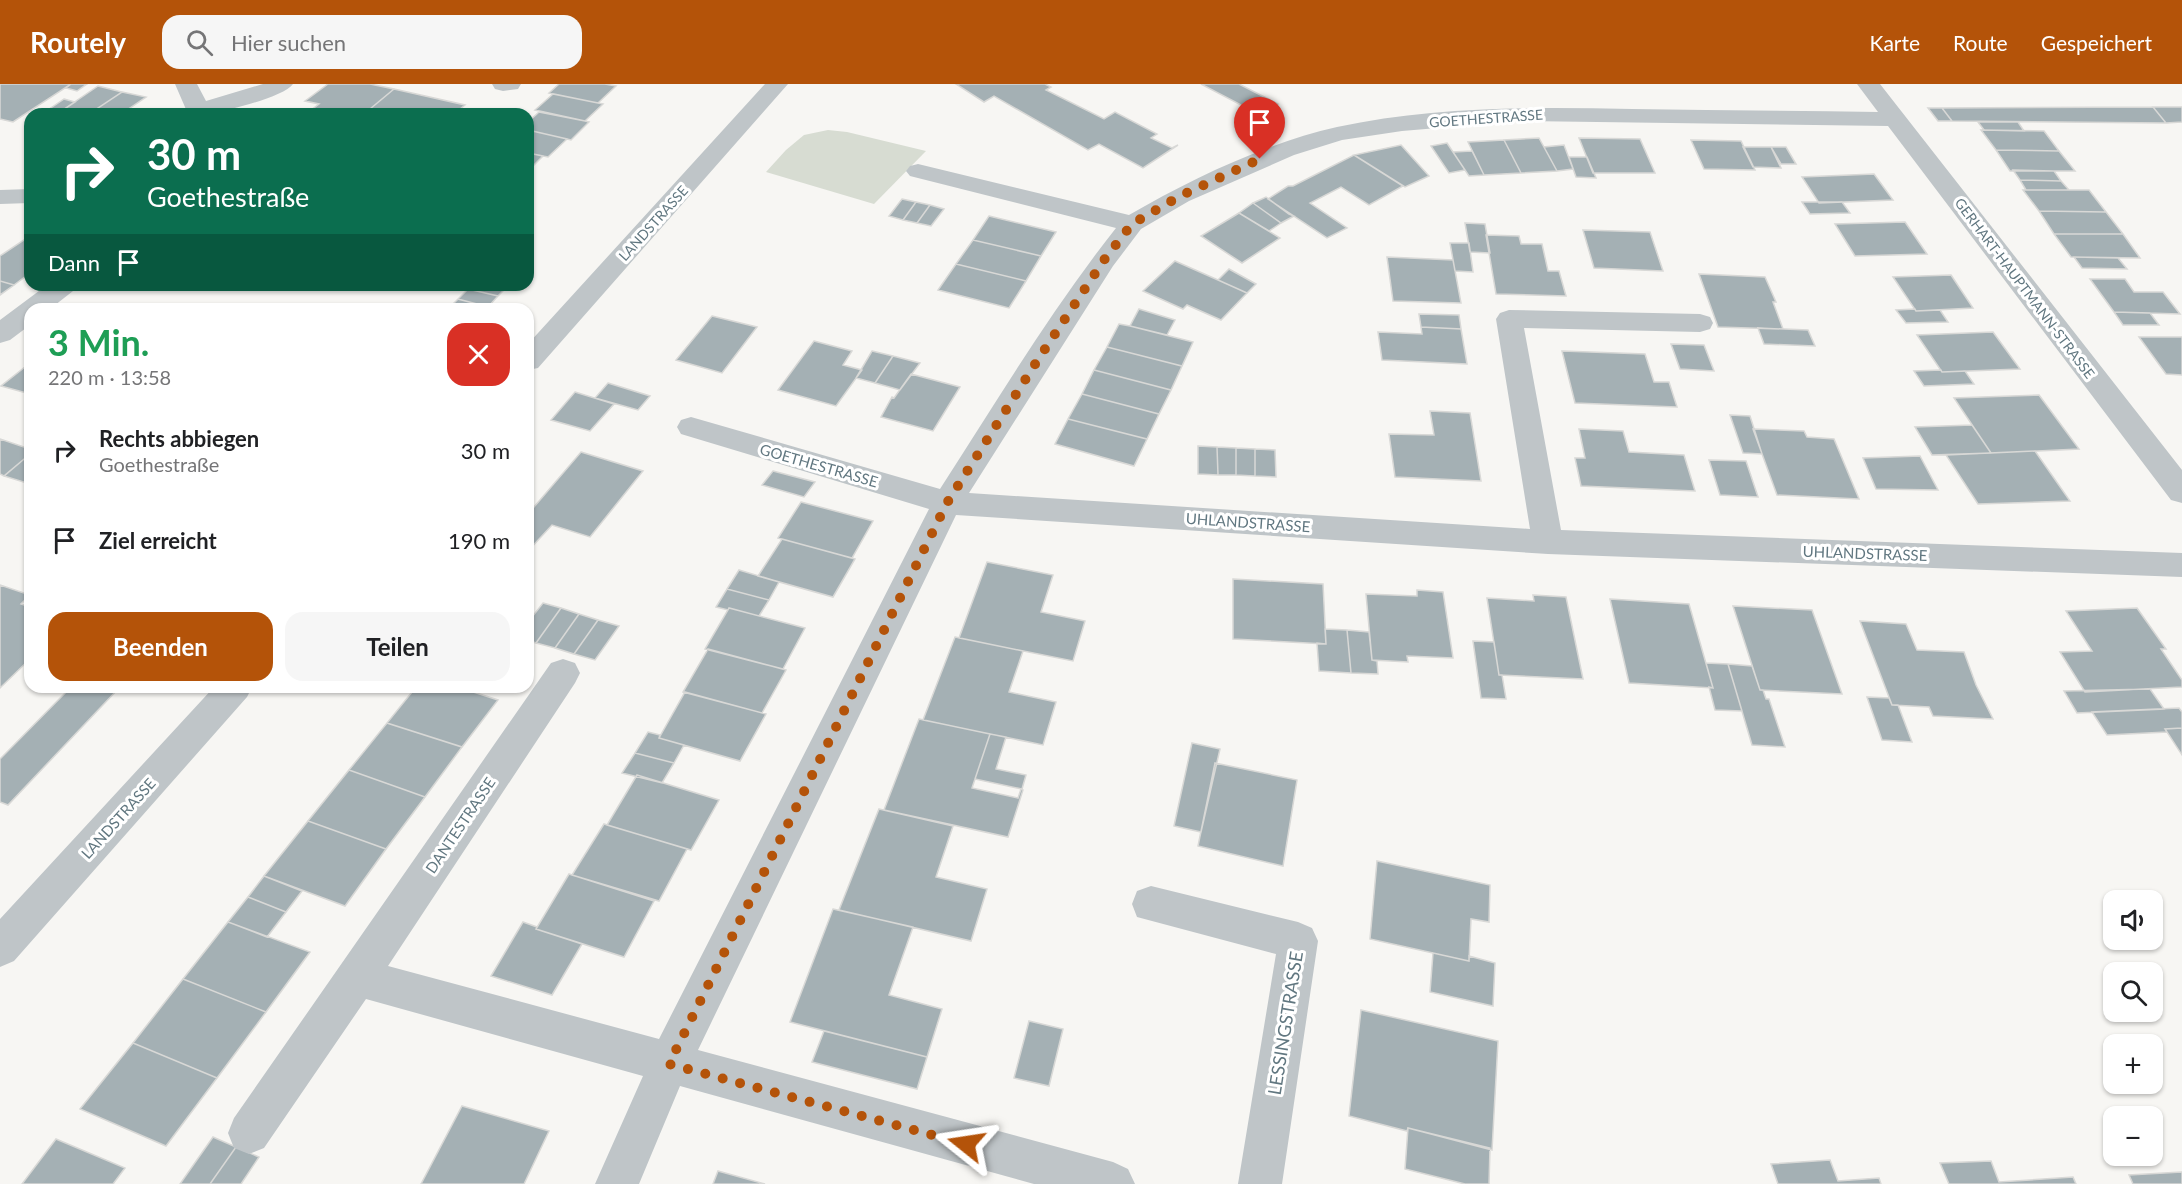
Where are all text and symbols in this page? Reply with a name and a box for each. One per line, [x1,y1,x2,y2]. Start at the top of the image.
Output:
search box [162,15,582,69]
text: Routely [30,25,126,59]
icon: search [183,26,216,59]
text: Hier suchen [231,29,346,56]
text: Karte [1870,30,1920,55]
text: Route [1953,30,2008,55]
text: Gespeichert [2041,30,2152,55]
pin [1234,97,1285,159]
icon: arrive [1243,106,1276,139]
street label: GOETHESTRASSE [1429,106,1543,130]
text: 30 m [147,129,241,179]
icon: right [48,132,126,210]
text: Goethestraße [147,180,309,213]
street label: LANDSTRASSE [615,182,691,264]
street label: GERHART-HAUPTMANN-STRASSE [1952,194,2098,382]
icon: arrive [112,246,145,279]
text: Dann [48,249,100,276]
text: 3 Min. [48,320,149,364]
button: close [447,323,510,386]
text: 220 m · 13:58 [48,365,171,389]
text: Rechts abbiegen [99,425,259,452]
icon: right [48,434,81,467]
text: 30 m [461,437,510,464]
street label: GOETHESTRASSE [758,440,880,490]
text: Goethestraße [99,452,219,476]
street label: UHLANDSTRASSE [1185,509,1311,535]
icon: arrive [48,524,81,557]
text: Ziel erreicht [99,527,217,554]
text: 190 m [448,527,510,554]
street label: UHLANDSTRASSE [1802,542,1928,564]
button: Beenden [48,612,273,681]
button: Teilen [285,612,510,681]
street label: LANDSTRASSE [77,774,159,862]
street label: DANTESTRASSE [421,774,499,876]
map controls [2103,890,2163,1166]
button: sound [2103,890,2163,950]
street label: LESSINGSTRASSE [1263,950,1307,1096]
button: search [2103,962,2163,1022]
button: + [2103,1034,2163,1094]
button: − [2103,1106,2163,1166]
position arrow [934,1112,998,1176]

